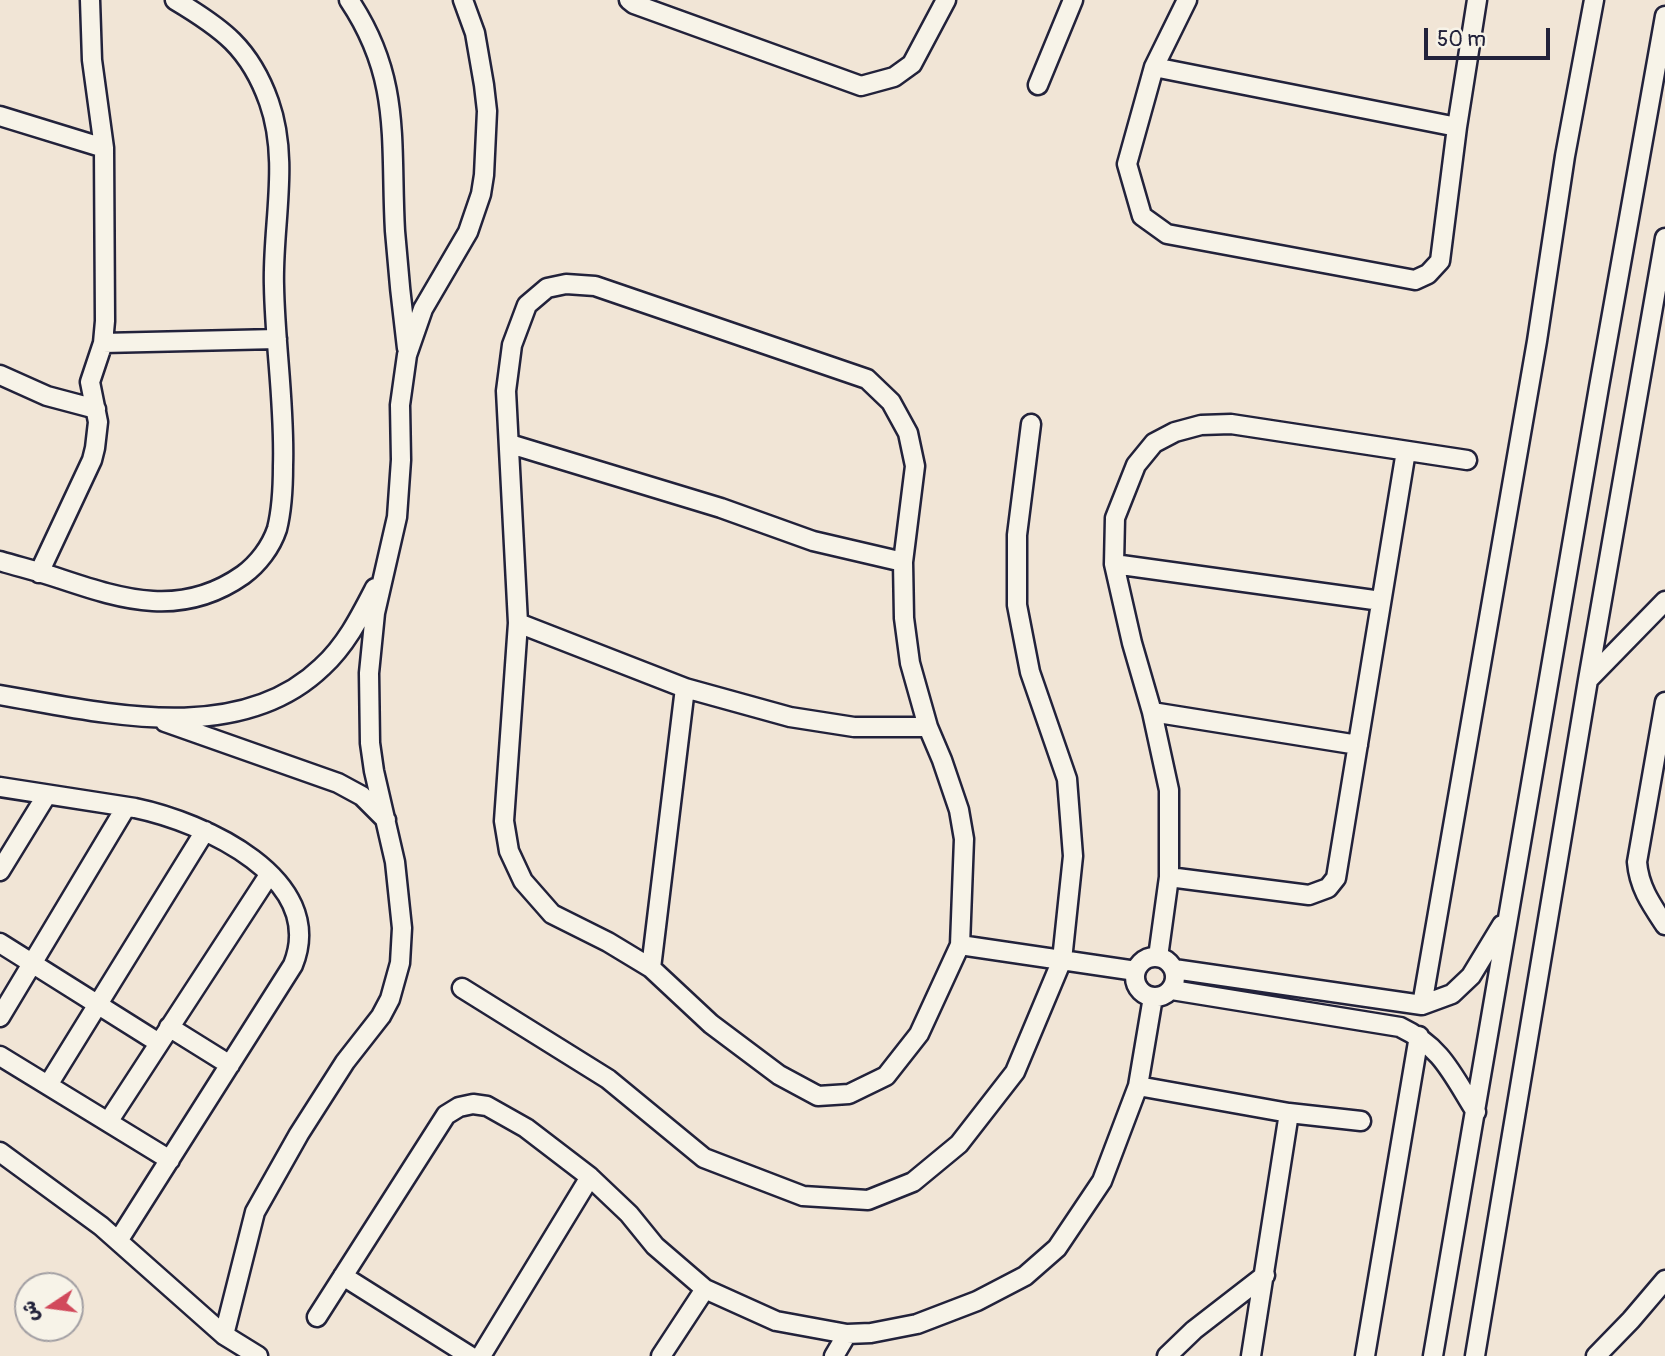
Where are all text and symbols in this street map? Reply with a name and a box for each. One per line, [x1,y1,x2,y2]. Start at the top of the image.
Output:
scale bar [1427,14,1553,58]
text: 50 m [1437,26,1486,53]
north arrow [14,1272,84,1342]
text: ش [16,1298,45,1324]

